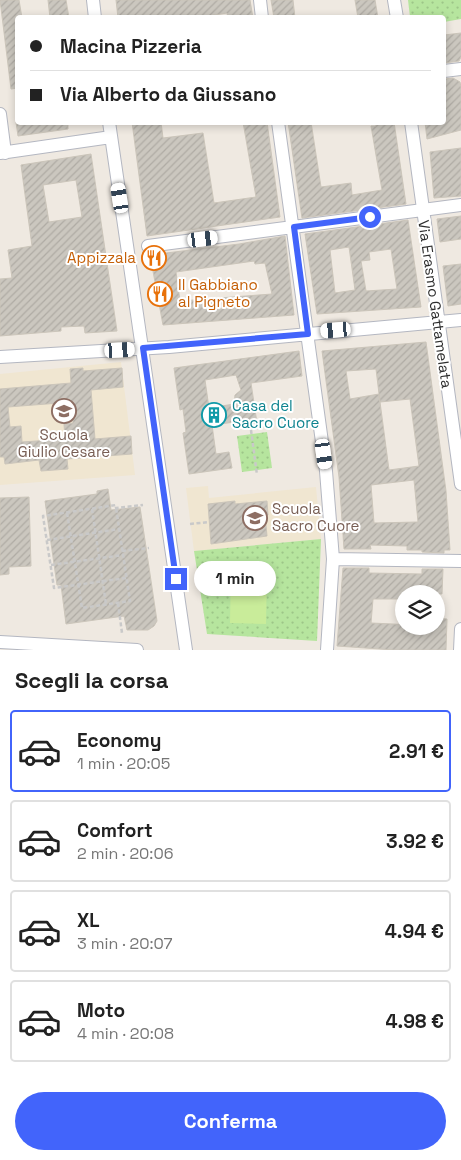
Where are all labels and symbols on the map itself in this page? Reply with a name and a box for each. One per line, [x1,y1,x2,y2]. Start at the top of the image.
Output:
car [110,182,129,214]
route start [359,206,381,228]
street label: Via Erasmo Gattamelata [414,219,457,390]
car [187,230,218,248]
restaurant icon: Appizzala [141,245,167,271]
place label: Appizzala [67,248,136,267]
place label: Il Gabbiano al Pigneto [178,275,258,311]
restaurant icon: Il Gabbiano al Pigneto [147,281,173,307]
car [320,321,351,339]
car [104,342,135,358]
place label: Casa del Sacro Cuore [232,396,320,432]
school or university icon: Scuola Giulio Cesare [51,398,77,424]
building icon: Casa del Sacro Cuore [201,402,227,428]
place label: Scuola Giulio Cesare [18,425,110,461]
car [314,438,333,470]
place label: Scuola Sacro Cuore [272,499,360,535]
school or university icon: Scuola Sacro Cuore [242,505,268,531]
callout: 1 min [194,562,276,596]
route end [165,568,187,590]

